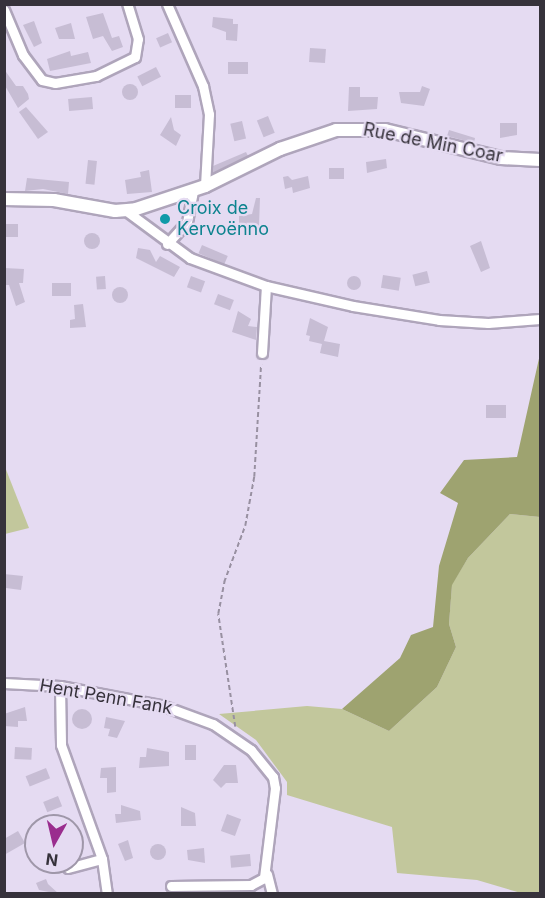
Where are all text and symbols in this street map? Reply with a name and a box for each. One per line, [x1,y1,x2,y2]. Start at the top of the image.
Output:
street label: Rue de Min Coar [361,119,505,167]
place label: Croix de Kervoënno [177,198,269,240]
marker: Croix de Kervoënno [158,212,172,226]
street label: Hent Penn Fank [38,675,174,719]
north arrow [24,814,84,874]
text: N [44,849,59,871]

